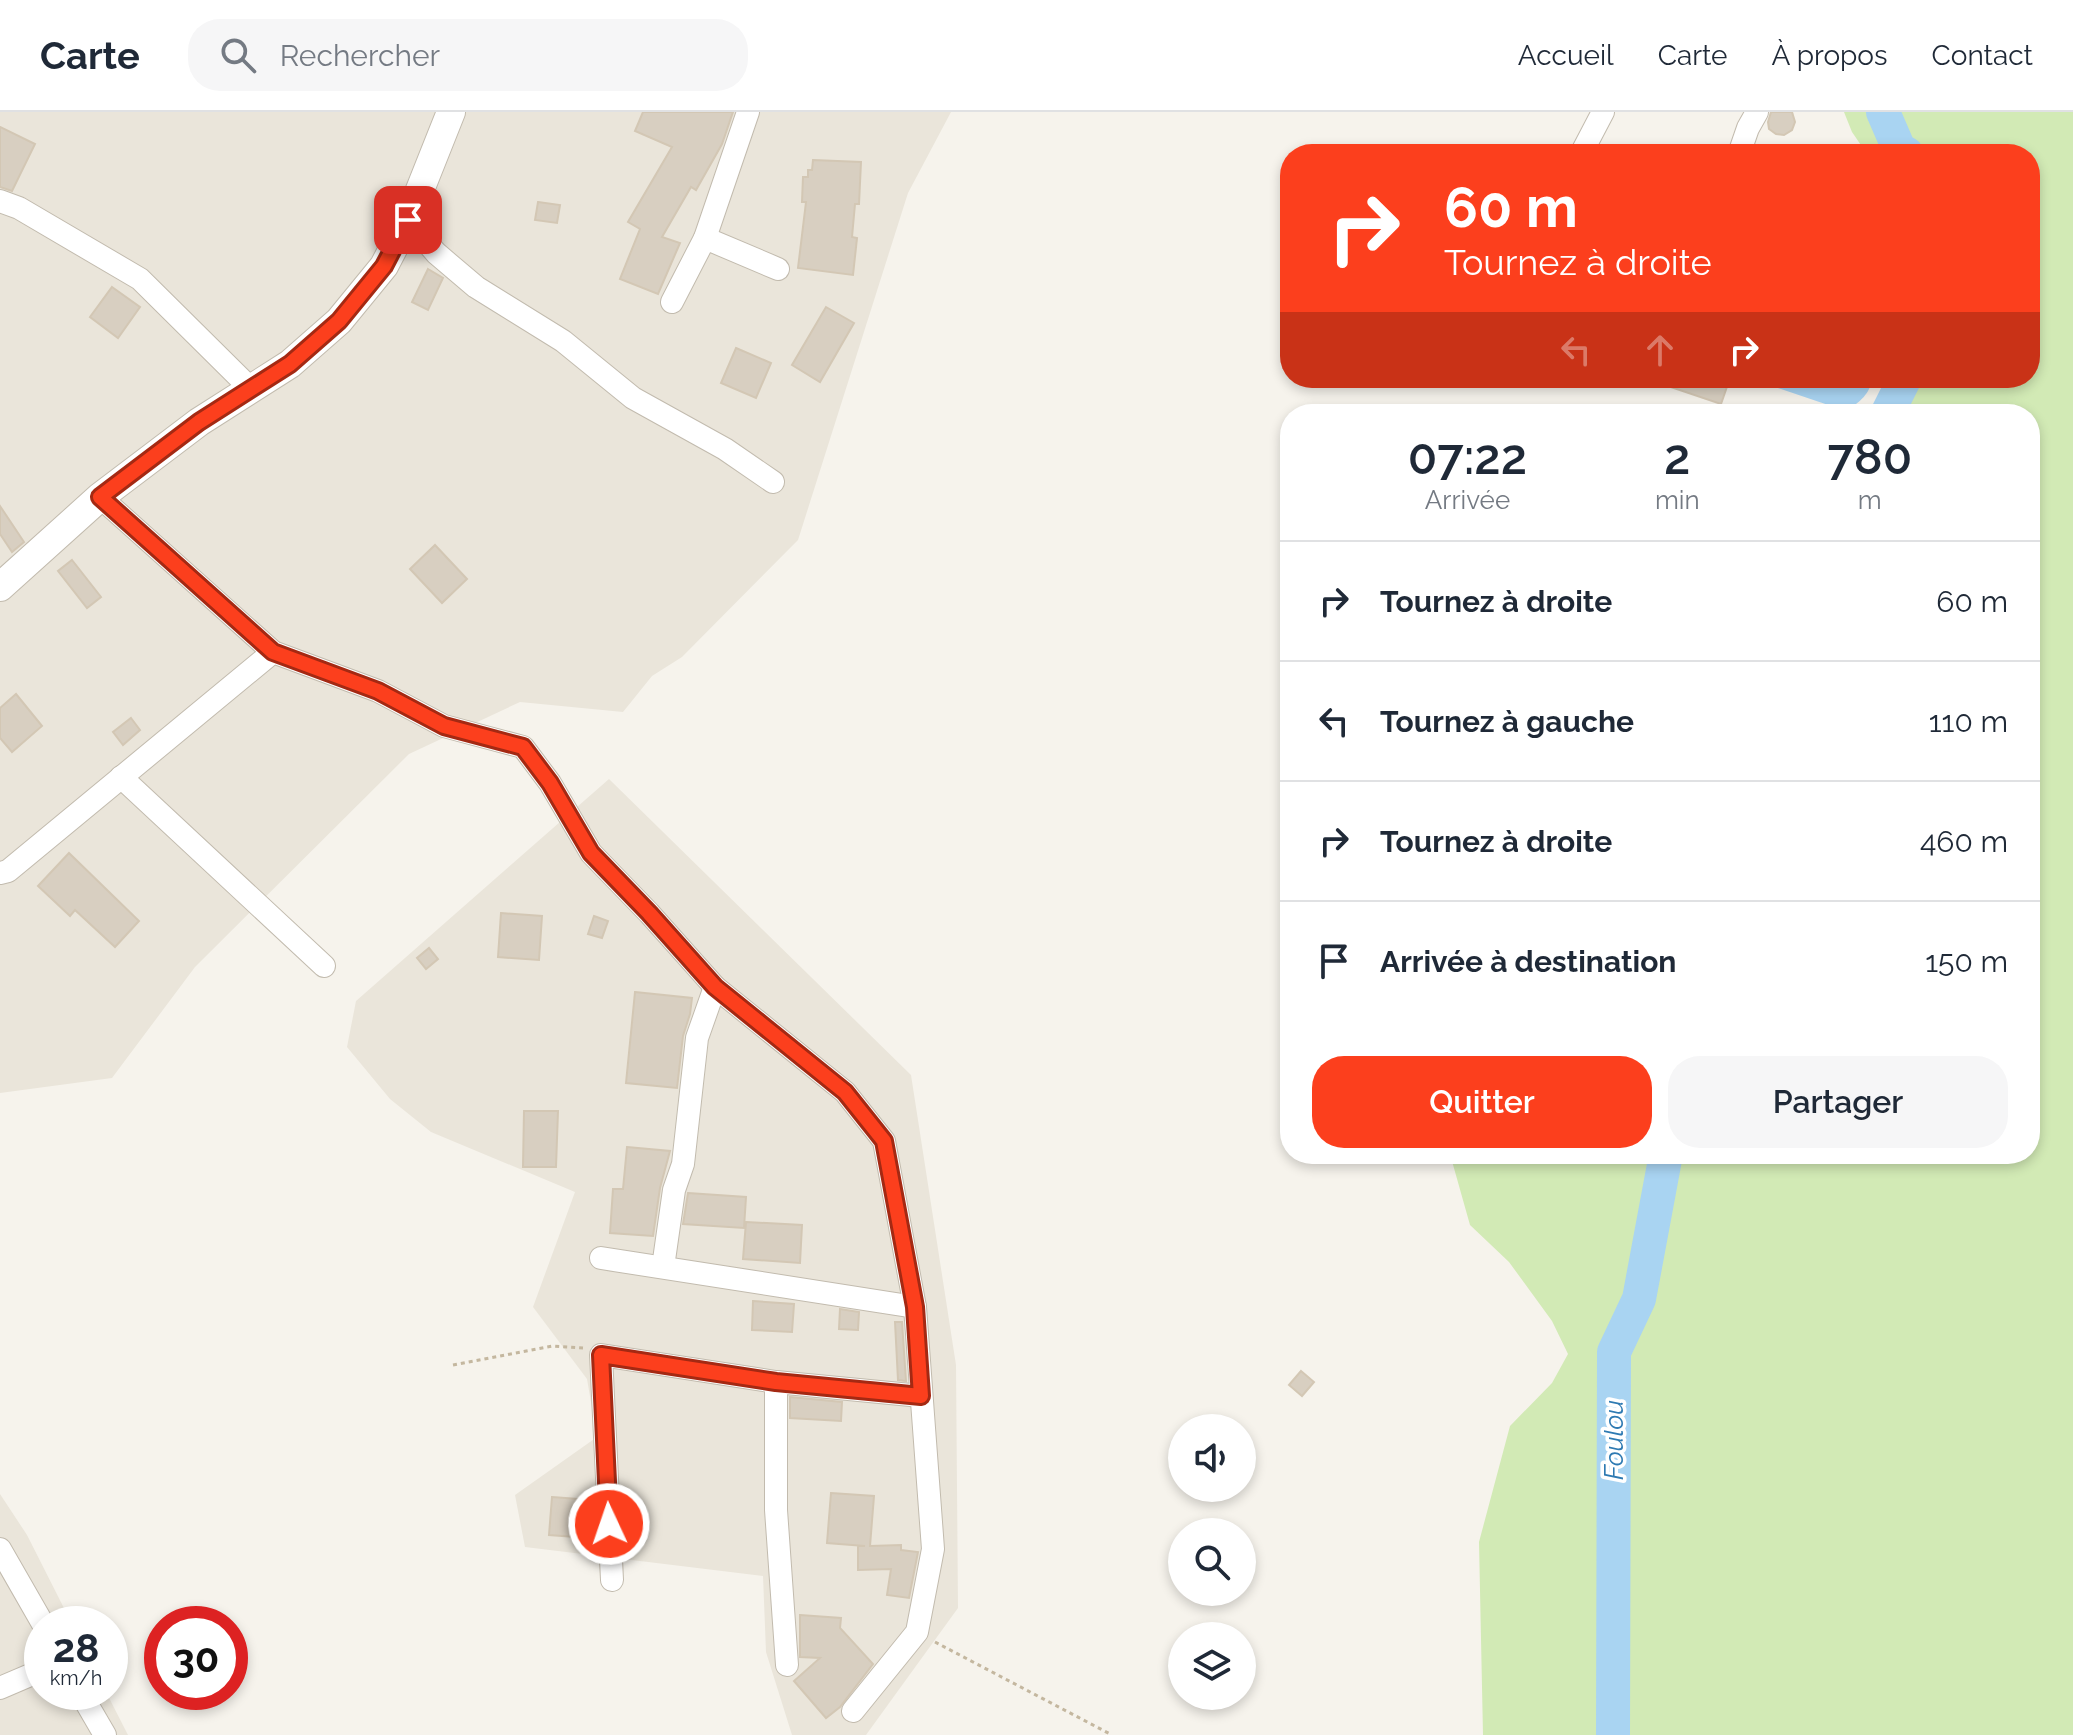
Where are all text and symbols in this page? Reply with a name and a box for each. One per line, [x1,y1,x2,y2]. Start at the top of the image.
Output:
search box [188,19,748,91]
text: Carte [40,33,140,78]
icon: search [216,33,260,77]
text: Rechercher [280,38,440,73]
text: Accueil [1518,39,1614,72]
text: Carte [1658,39,1728,72]
text: À propos [1772,39,1888,72]
text: Contact [1932,39,2033,72]
text: 60 m [1444,174,1578,240]
icon: right [1312,176,1416,280]
pin [374,186,442,254]
icon: arrive [386,198,430,242]
text: Tournez à droite [1444,241,1712,283]
icon: left [1554,328,1598,372]
icon: ahead [1638,328,1682,372]
icon: right [1722,328,1766,372]
text: 07:22 [1408,429,1527,485]
text: 2 [1664,429,1690,485]
text: 780 [1828,429,1912,485]
text: Arrivée [1425,485,1510,515]
text: min [1655,485,1700,515]
text: m [1858,485,1882,515]
icon: right [1312,579,1356,623]
text: Tournez à droite [1380,584,1612,619]
text: 60 m [1936,584,2008,619]
icon: left [1312,699,1356,743]
text: Tournez à gauche [1380,704,1634,739]
text: 110 m [1929,704,2008,739]
icon: right [1312,819,1356,863]
text: Tournez à droite [1380,824,1612,859]
text: 460 m [1920,824,2008,859]
icon: arrive [1312,939,1356,983]
text: Arrivée à destination [1380,944,1676,979]
text: 150 m [1925,944,2008,979]
button: Quitter [1312,1056,1652,1148]
button: Partager [1668,1056,2008,1148]
water label: Foulou [1599,1400,1629,1480]
map controls [1168,1414,1256,1710]
button: sound [1168,1414,1256,1502]
position arrow [567,1482,651,1566]
button: search [1168,1518,1256,1606]
speed limit sign: 30 [144,1606,248,1710]
button: layers [1168,1622,1256,1710]
text: 28 [53,1624,99,1671]
text: km/h [50,1666,102,1690]

